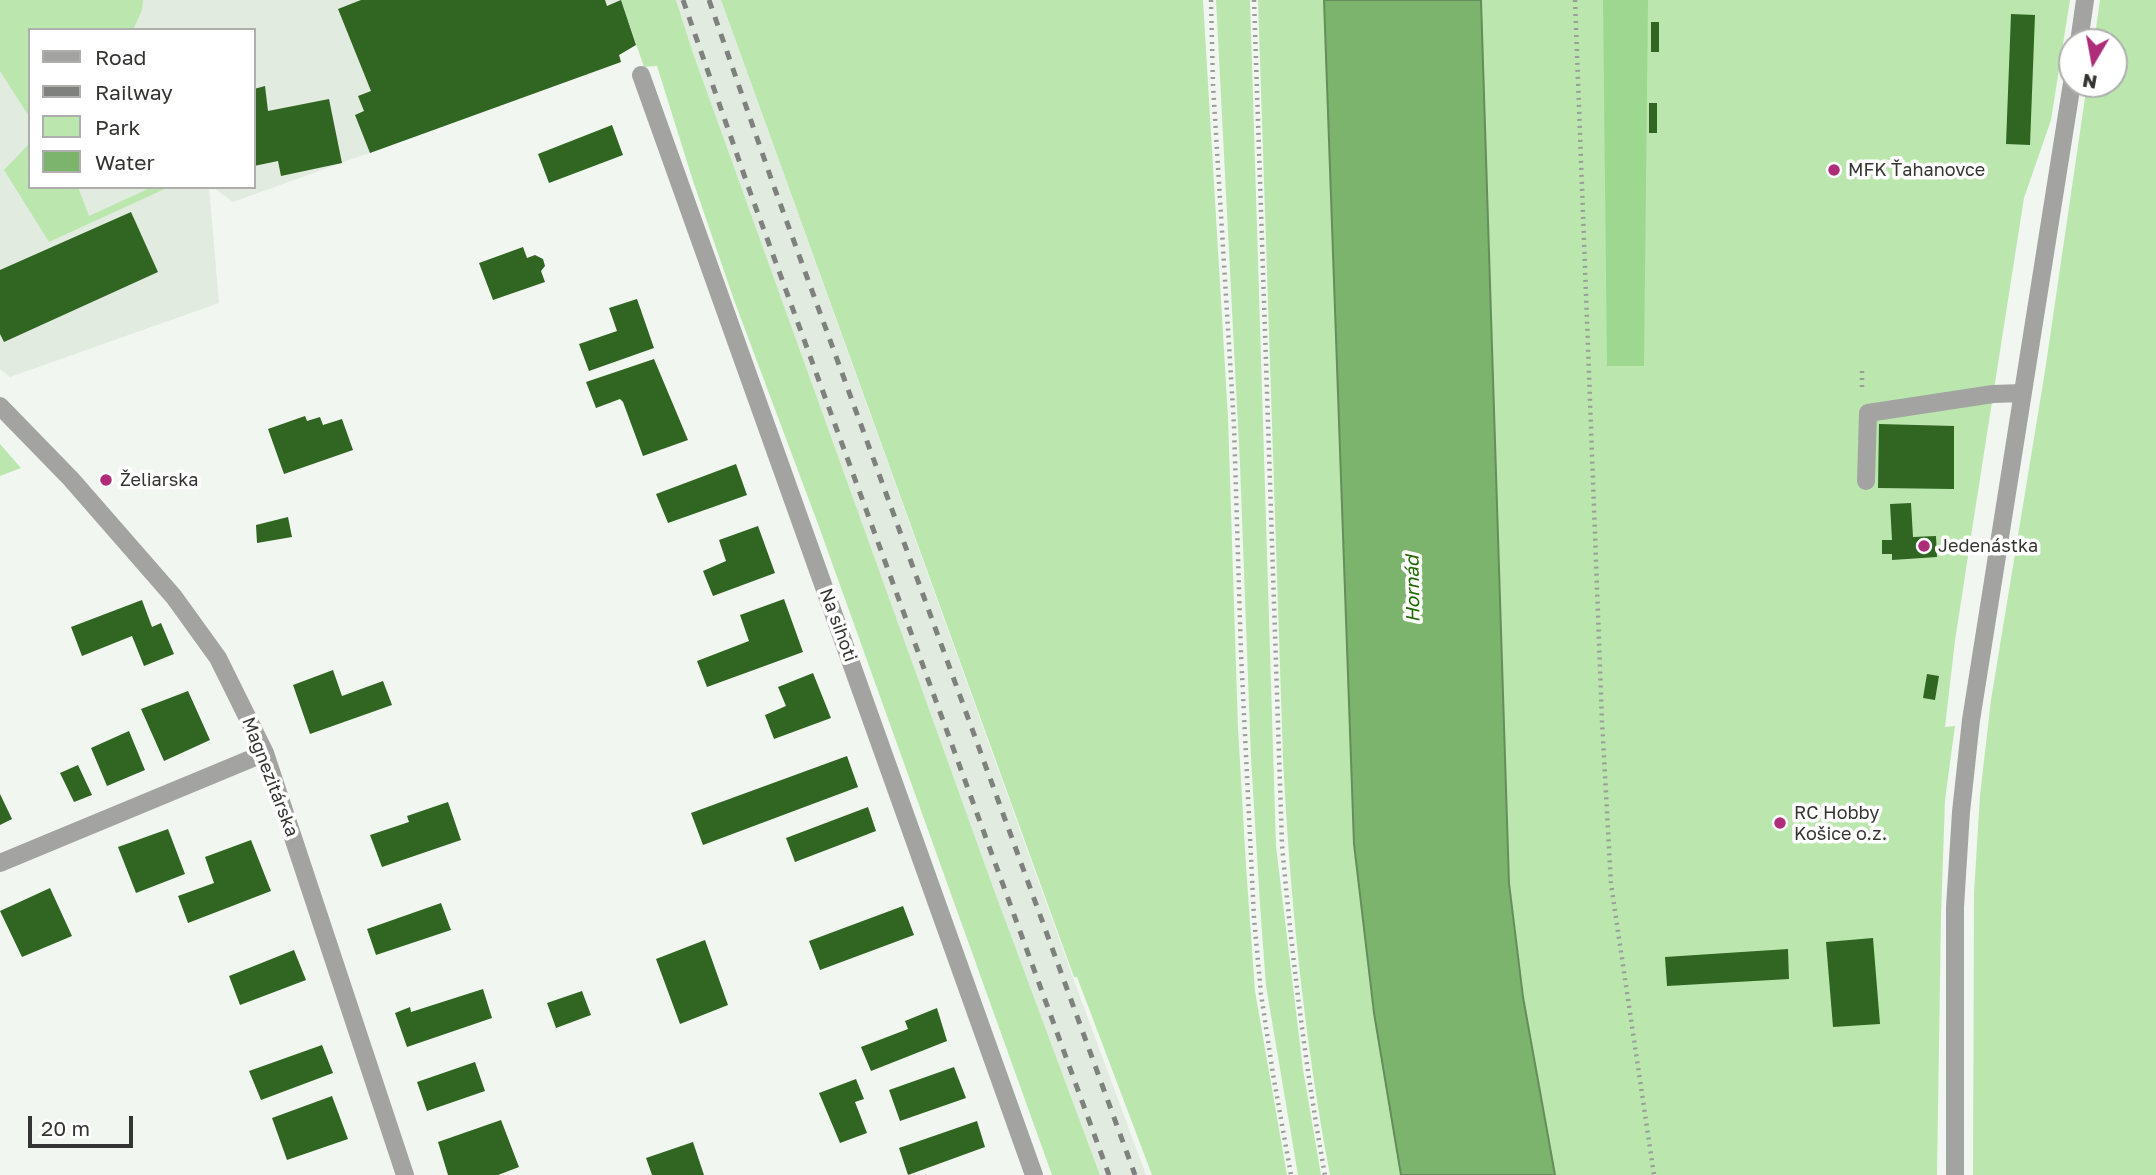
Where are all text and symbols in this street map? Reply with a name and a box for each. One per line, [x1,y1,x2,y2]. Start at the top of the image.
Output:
legend [28,28,256,189]
north arrow [2058,28,2128,98]
text: Road [95,44,146,70]
text: N [2081,70,2099,95]
text: Railway [95,79,173,105]
text: Park [95,114,140,140]
text: Water [95,149,155,175]
place label: MFK Ťahanovce [1848,159,1985,181]
marker: MFK Ťahanovce [1826,162,1842,178]
place label: Želiarska [120,469,198,491]
marker: Želiarska [98,472,114,488]
place label: Jedenástka [1938,535,2038,557]
marker: Jedenástka [1916,538,1932,554]
water label: Hornád [1401,555,1425,623]
street label: Na sihoti [815,585,861,665]
street label: Magnezitárska [237,714,303,840]
place label: RC Hobby Košice o.z. [1794,802,1887,844]
marker: RC Hobby Košice o.z. [1772,815,1788,831]
scale bar [32,1102,136,1146]
text: 20 m [41,1115,90,1141]

